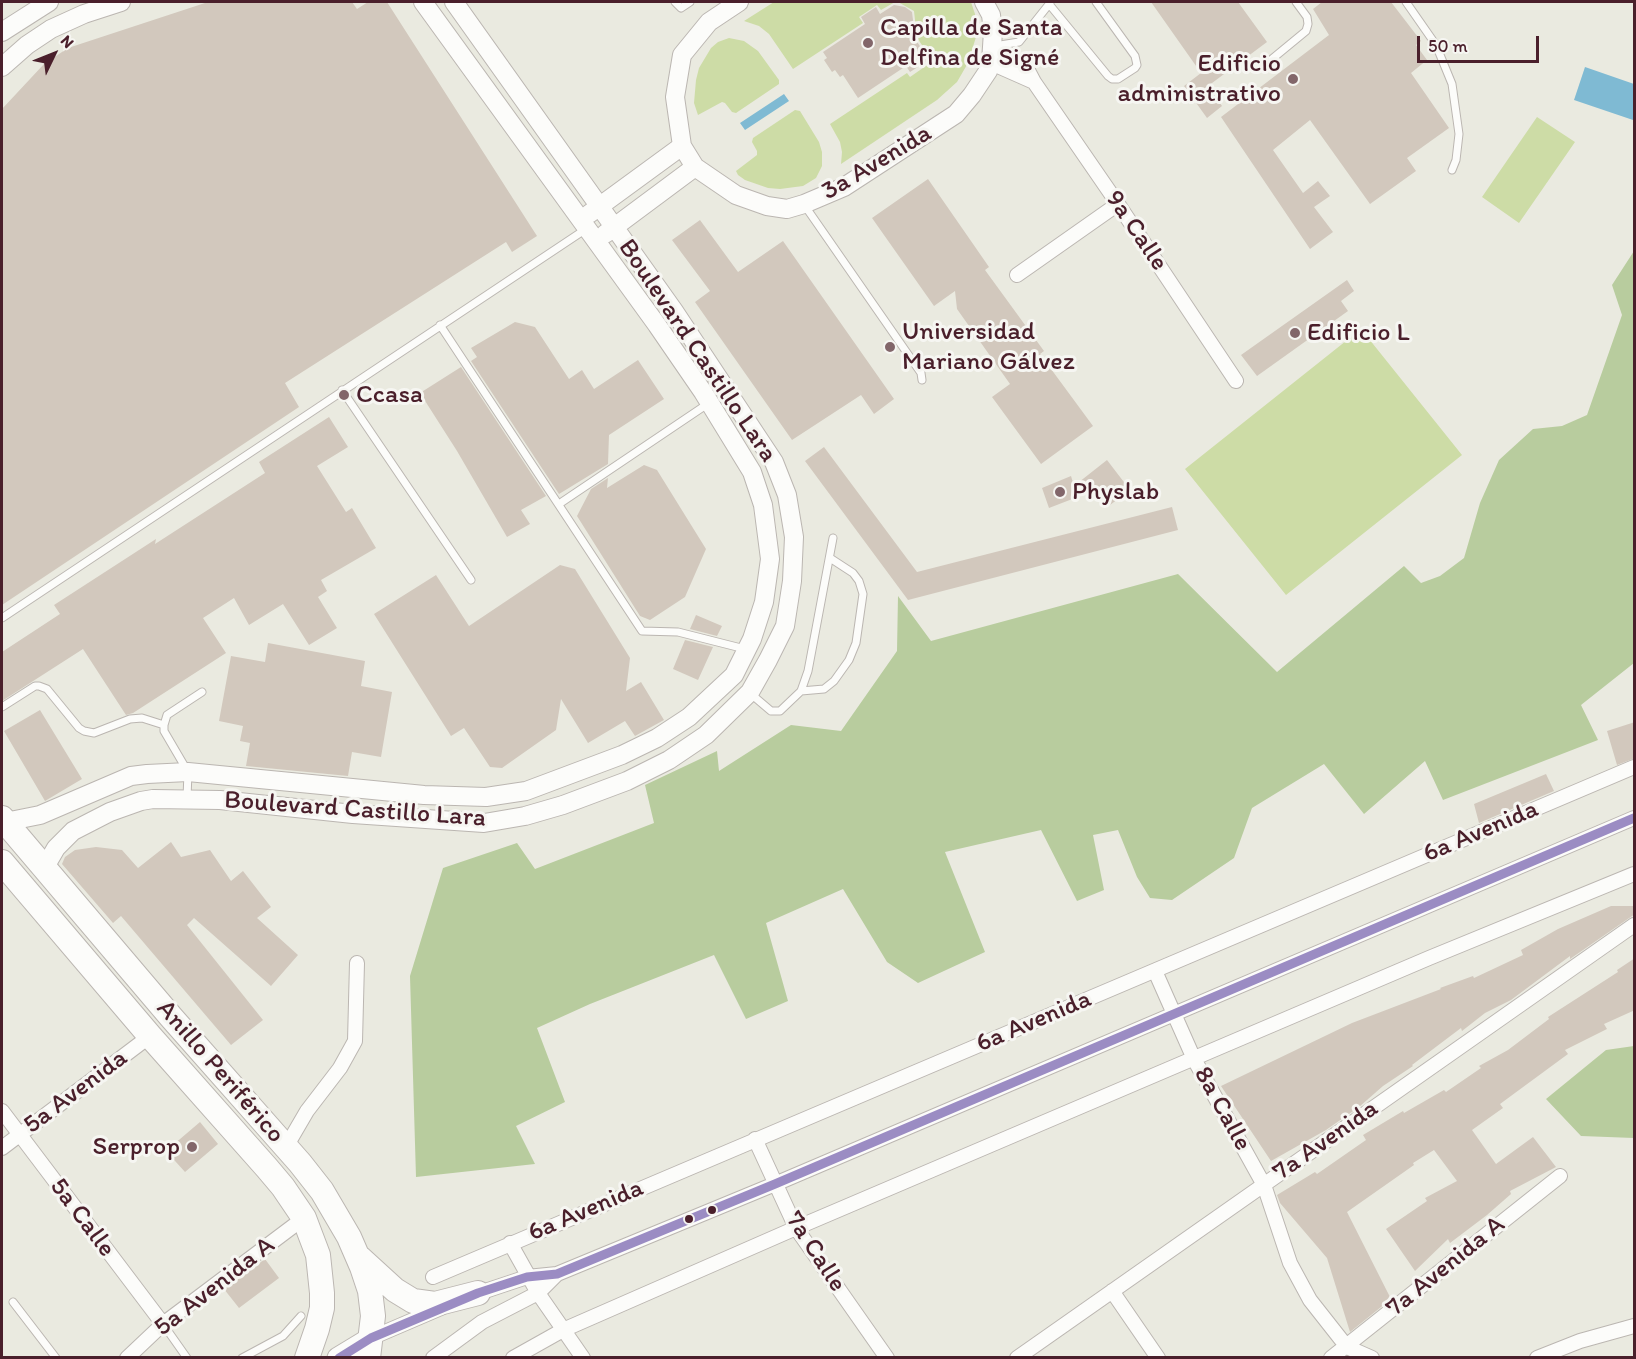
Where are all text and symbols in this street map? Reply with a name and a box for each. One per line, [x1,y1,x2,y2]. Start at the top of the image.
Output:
place label: Capilla de Santa Delfina de Signé [880,12,1063,74]
north arrow [24,24,84,84]
scale bar [1420,24,1542,62]
text: N [57,31,78,52]
text: 50 m [1428,35,1468,57]
marker: Capilla de Santa Delfina de Signé [861,36,875,50]
place label: Edificio administrativo [1117,48,1281,110]
marker: Edificio administrativo [1286,72,1300,86]
street label: 3a Avenida [816,118,938,208]
street label: 9a Calle [1098,185,1174,277]
street label: Boulevard Castillo Lara [611,234,783,468]
place label: Universidad Mariano Gálvez [902,316,1075,378]
place label: Edificio L [1307,317,1410,349]
marker: Edificio L [1288,326,1302,340]
marker: Universidad Mariano Gálvez [883,340,897,354]
place label: Ccasa [356,379,423,411]
marker: Ccasa [337,388,351,402]
place label: Physlab [1072,476,1159,508]
marker: Physlab [1053,485,1067,499]
street label: Boulevard Castillo Lara [223,785,487,835]
street label: 6a Avenida [1419,794,1543,870]
street label: 6a Avenida [972,984,1096,1060]
street label: Anillo Periférico [149,994,291,1150]
street label: 5a Avenida [18,1043,134,1141]
street label: 8a Calle [1186,1062,1258,1156]
street label: 7a Avenida [1267,1093,1385,1189]
place label: Serprop [93,1131,180,1163]
marker: Serprop [185,1140,199,1154]
street label: 5a Calle [42,1173,122,1263]
street label: 6a Avenida [524,1173,648,1249]
unlabelled marker [706,1204,718,1216]
street label: 7a Calle [778,1206,852,1298]
street label: 7a Avenida A [1380,1210,1512,1324]
unlabelled marker [683,1213,695,1225]
street label: 5a Avenida A [148,1230,282,1344]

